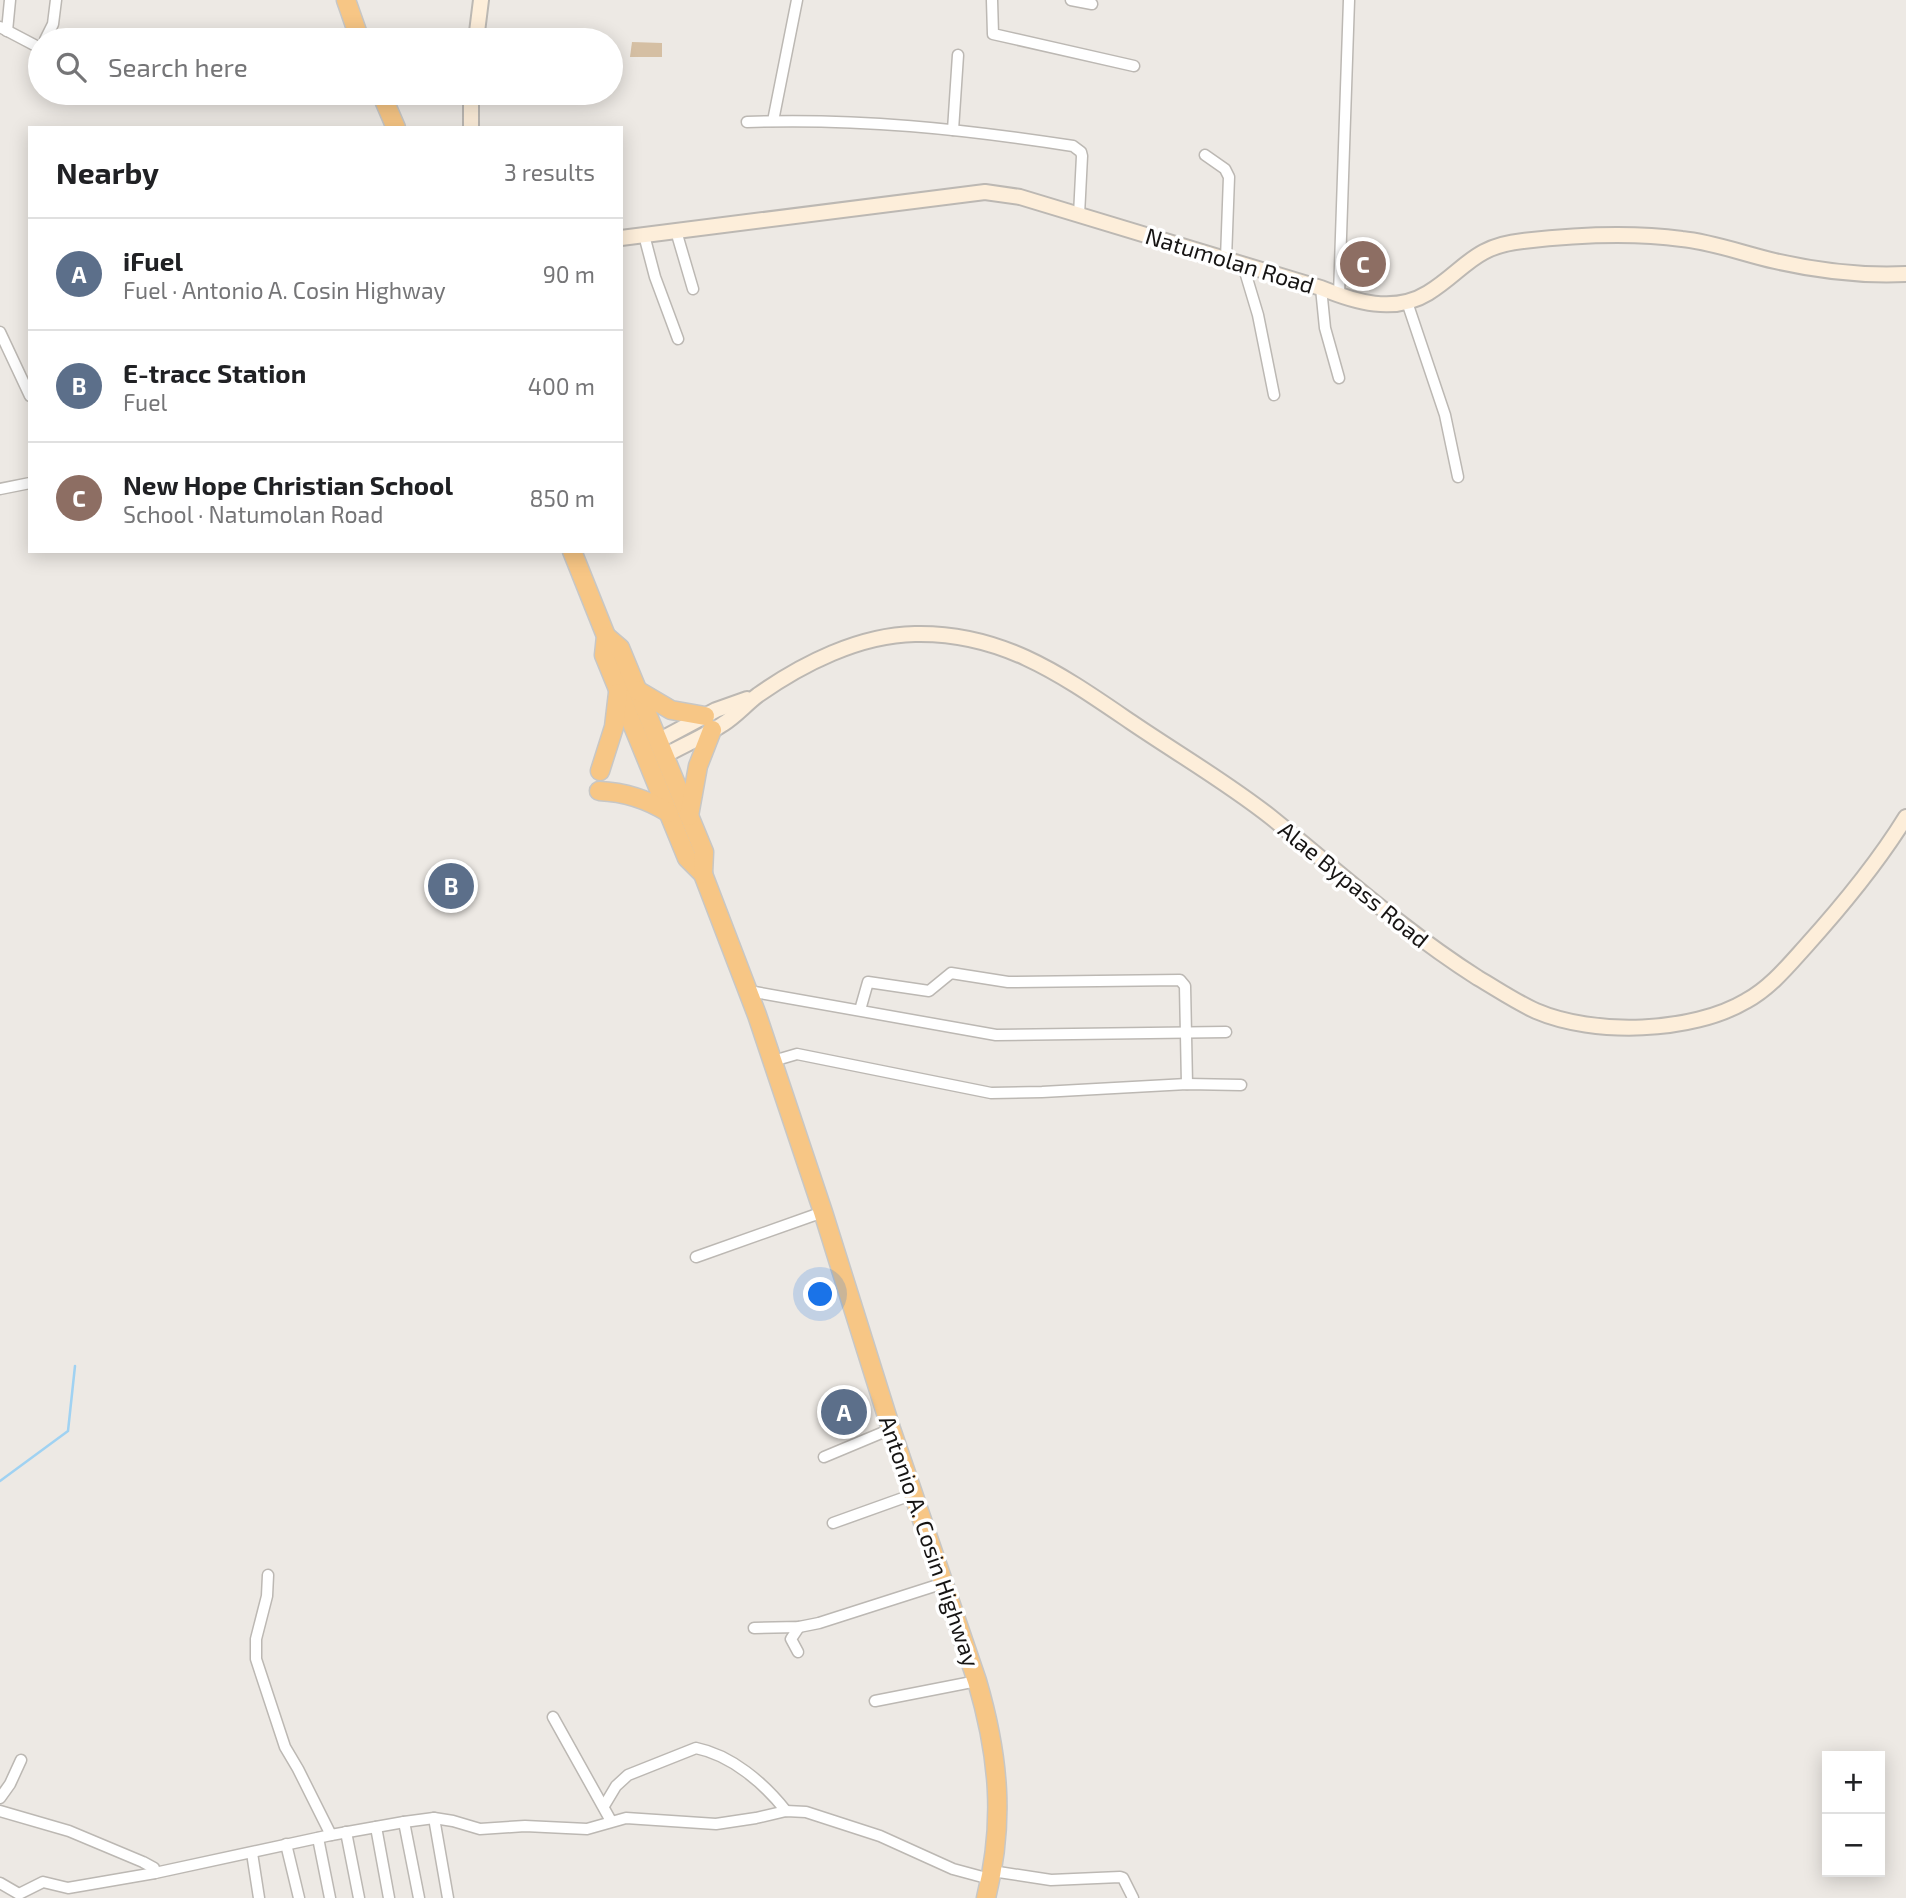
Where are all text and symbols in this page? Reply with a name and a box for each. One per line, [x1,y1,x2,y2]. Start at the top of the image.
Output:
search box [28,28,623,105]
icon: search [52,48,90,86]
text: Search here [108,51,248,82]
text: Nearby [56,154,159,190]
text: 3 results [504,158,595,186]
street label: Natumolan Road [1142,221,1318,299]
pin: C [1340,238,1386,290]
text: iFuel [123,245,183,276]
text: A [71,260,87,288]
text: 90 m [543,260,595,288]
text: Fuel · Antonio A. Cosin Highway [123,276,446,304]
text: E-tracc Station [123,357,306,388]
text: B [72,372,86,400]
text: 400 m [528,372,595,400]
text: Fuel [123,388,167,416]
text: New Hope Christian School [123,469,453,500]
text: C [72,484,86,512]
text: 850 m [530,484,595,512]
text: School · Natumolan Road [123,500,383,528]
street label: Alae Bypass Road [1273,815,1435,953]
pin: B [428,860,474,912]
your location [803,1277,837,1311]
pin: A [821,1386,867,1438]
street label: Antonio A. Cosin Highway [874,1412,986,1670]
map controls [1822,1751,1885,1877]
button: + [1822,1751,1885,1814]
button: − [1822,1814,1885,1877]

